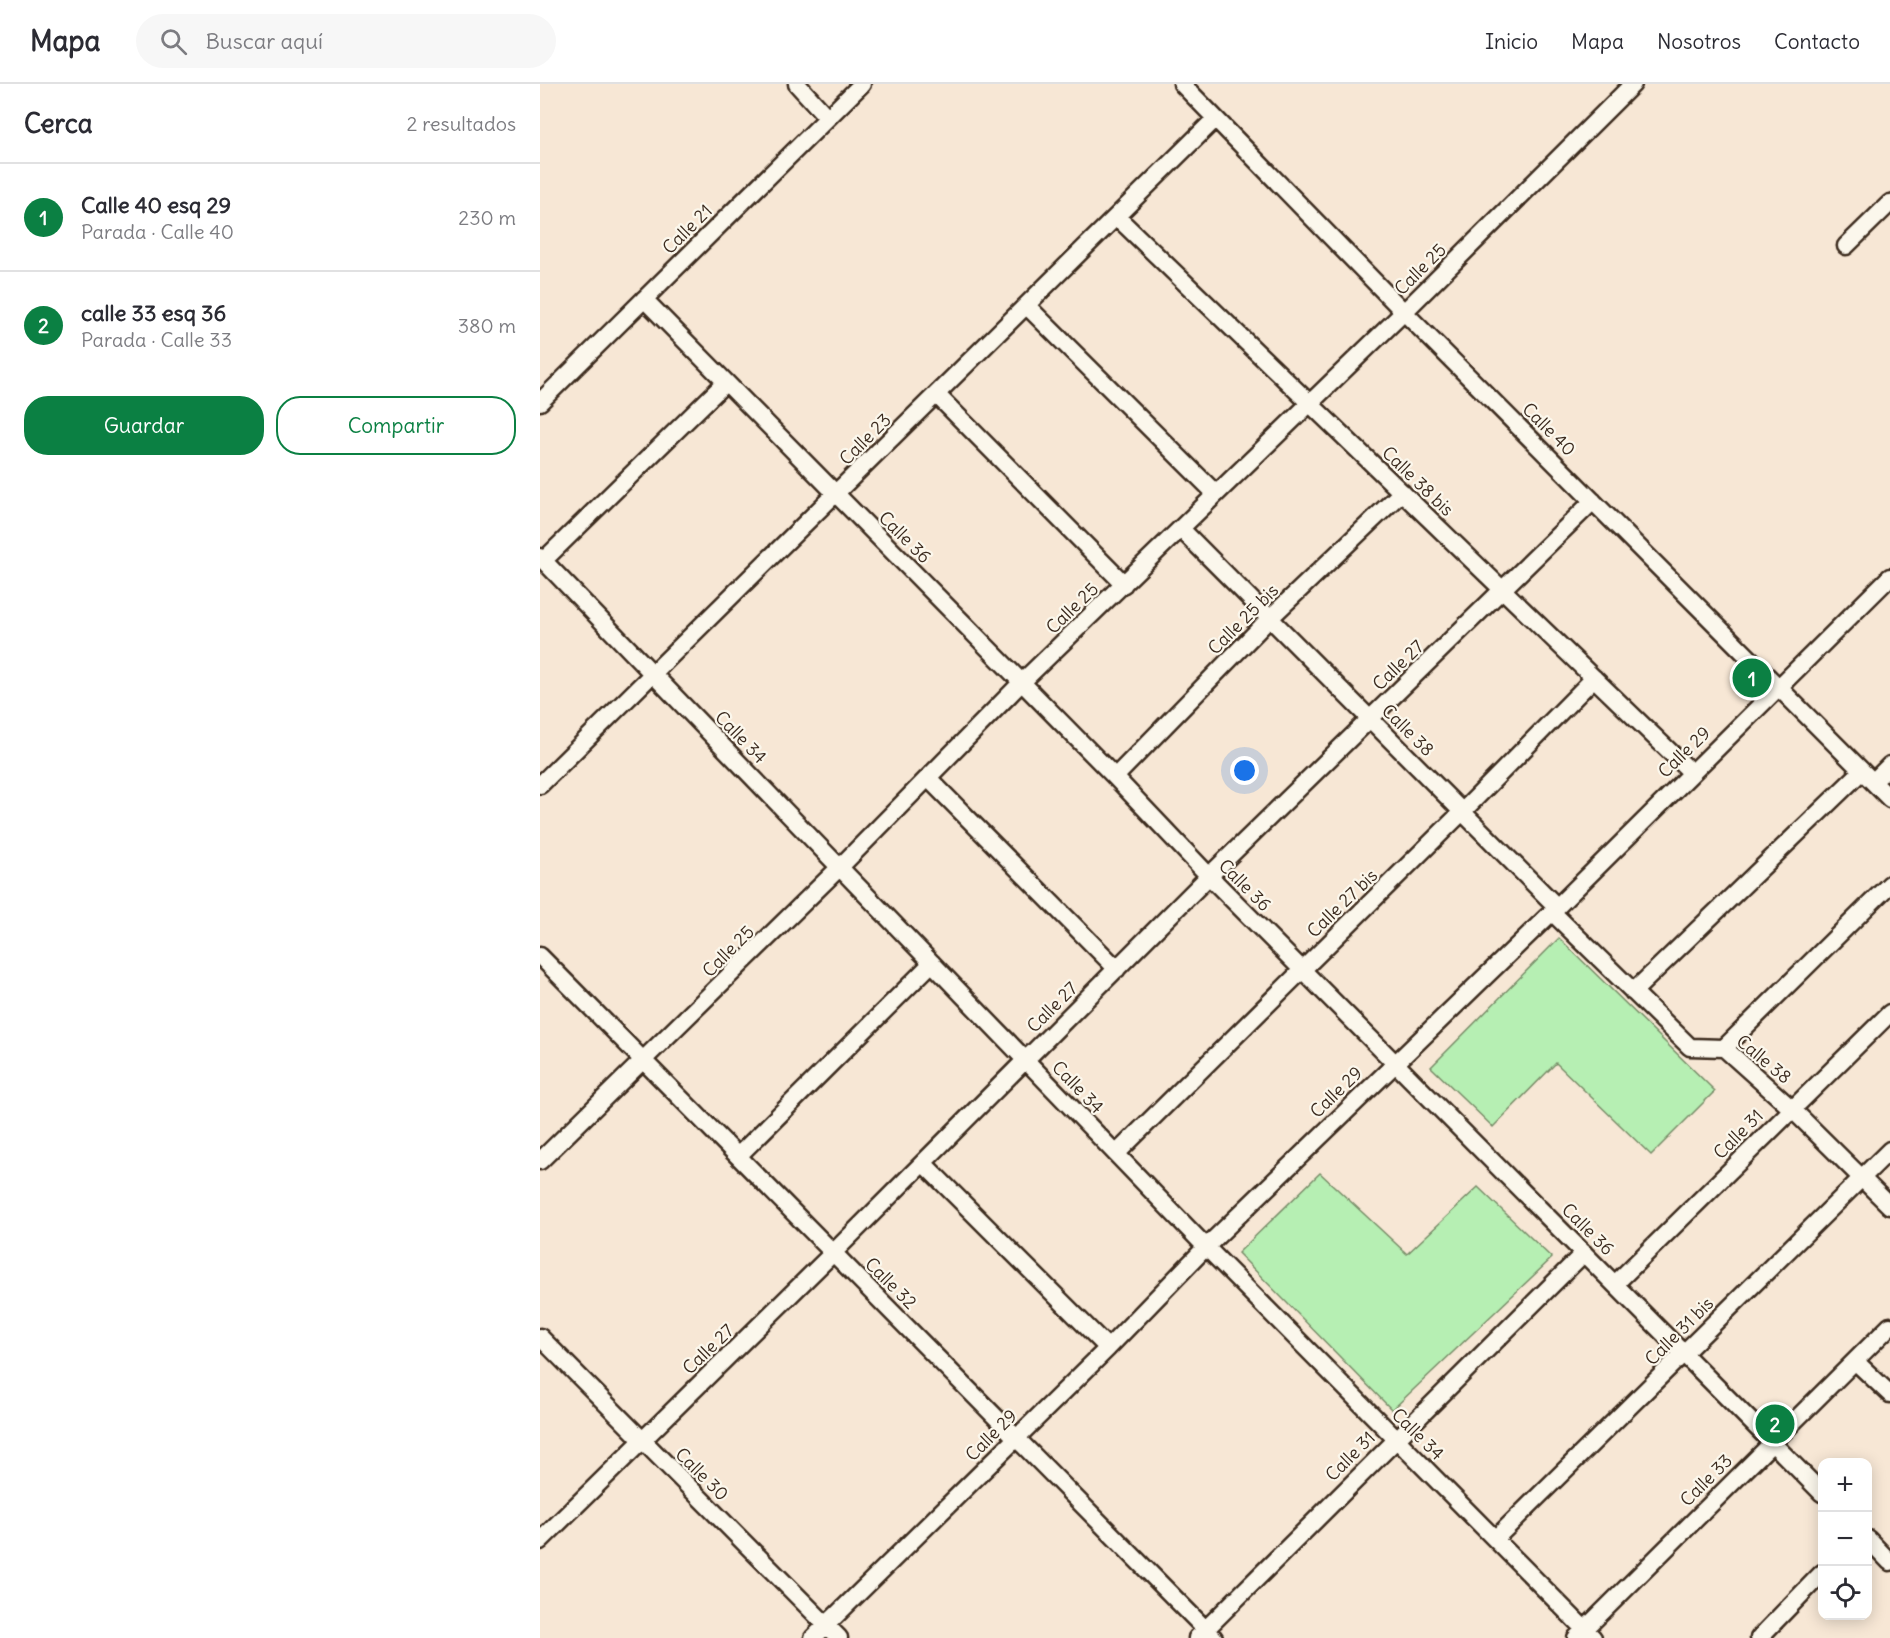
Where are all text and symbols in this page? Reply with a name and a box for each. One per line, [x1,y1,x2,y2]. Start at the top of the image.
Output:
search box [136,14,556,68]
text: Mapa [30,23,100,59]
icon: search [157,25,190,58]
text: Buscar aquí [205,27,323,55]
text: Inicio [1485,28,1538,55]
text: Mapa [1571,28,1624,55]
text: Nosotros [1657,28,1741,55]
text: Contacto [1774,28,1860,55]
text: Cerca [24,107,93,140]
text: 2 resultados [407,111,516,136]
text: Calle 40 esq 29 [81,191,231,219]
street label: Calle 21 [657,199,717,259]
text: 1 [40,205,47,230]
text: 230 m [458,205,516,230]
text: Parada · Calle 40 [81,219,234,244]
street label: Calle 25 [1389,238,1451,300]
text: calle 33 esq 36 [81,299,226,327]
text: 2 [38,313,49,338]
text: 380 m [458,313,516,338]
text: Parada · Calle 33 [81,327,232,352]
button: Guardar [24,396,264,455]
button: Compartir [276,396,516,455]
street label: Calle 40 [1517,397,1581,461]
street label: Calle 23 [834,408,896,470]
street label: Calle 38 bis [1377,441,1459,521]
street label: Calle 36 [874,506,936,568]
street label: Calle 25 [1041,577,1103,639]
street label: Calle 25 bis [1203,579,1283,659]
street label: Calle 27 [1367,635,1429,695]
pin: 1 [1732,656,1772,700]
street label: Calle 38 [1377,699,1439,761]
street label: Calle 34 [710,706,772,768]
street label: Calle 29 [1653,721,1715,783]
your location [1230,756,1259,785]
street label: Calle 36 [1214,854,1276,916]
street label: Calle 27 bis [1302,864,1382,942]
street label: Calle 25 [697,920,759,982]
street label: Calle 27 [1022,977,1082,1037]
street label: Calle 38 [1732,1029,1796,1089]
street label: Calle 34 [1047,1056,1109,1118]
street label: Calle 29 [1305,1061,1367,1123]
street label: Calle 31 [1708,1104,1768,1164]
street label: Calle 36 [1557,1198,1619,1260]
street label: Calle 32 [860,1252,922,1314]
street label: Calle 31 bis [1640,1292,1718,1370]
street label: Calle 27 [677,1319,739,1379]
pin: 2 [1756,1402,1794,1446]
street label: Calle 34 [1387,1403,1449,1465]
street label: Calle 29 [960,1404,1022,1466]
street label: Calle 31 [1320,1426,1380,1486]
street label: Calle 30 [670,1442,734,1506]
street label: Calle 33 [1675,1449,1737,1511]
map controls [1818,1458,1872,1620]
button: + [1818,1458,1872,1512]
button: − [1818,1512,1872,1566]
button: locate [1818,1566,1872,1620]

